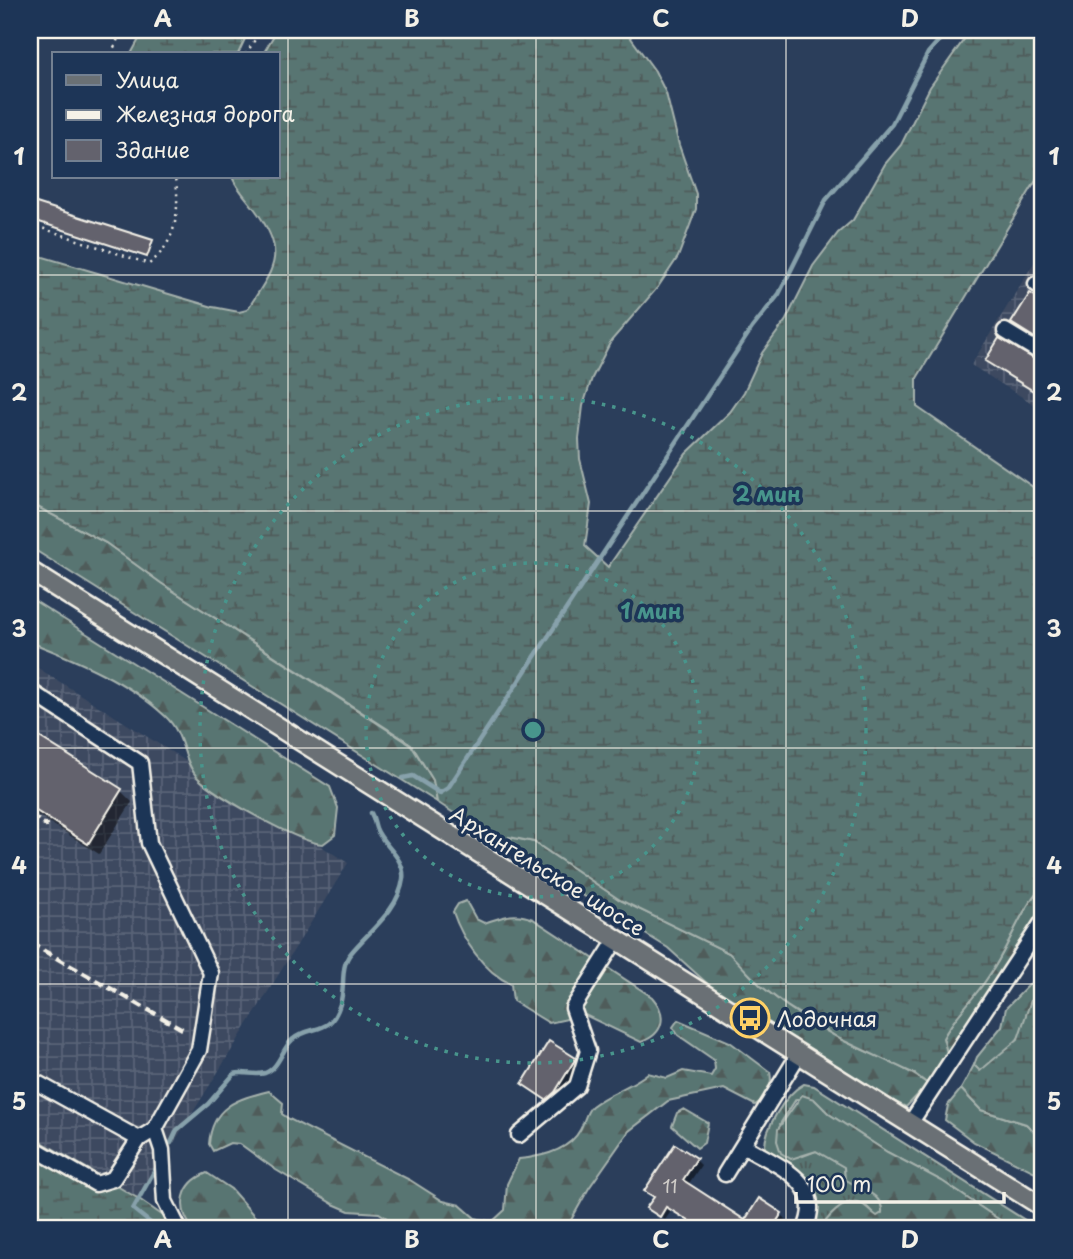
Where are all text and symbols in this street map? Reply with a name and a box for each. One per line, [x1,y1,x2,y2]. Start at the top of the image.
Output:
text: A [154,0,172,35]
text: B [404,0,420,35]
text: C [652,0,670,35]
text: D [901,0,919,35]
legend [52,52,280,178]
text: Улица [116,63,179,95]
text: Железная дорога [116,97,294,129]
text: Здание [116,133,190,165]
text: 1 [14,138,25,173]
text: 1 [1049,138,1060,173]
text: 2 [11,374,27,409]
text: 2 [1046,374,1062,409]
text: 2 мин [735,477,801,509]
text: 1 мин [621,594,681,626]
text: 3 [11,610,27,645]
text: 3 [1046,610,1062,645]
centre of rings [521,718,545,742]
street label: Архангельское шоссе [444,797,652,943]
text: 4 [11,847,27,882]
text: 4 [1046,847,1062,882]
bus stop icon: Лодочная [729,997,771,1039]
place label: Лодочная [777,1002,877,1034]
text: 5 [12,1083,26,1118]
text: 5 [1047,1083,1061,1118]
scale bar [796,1161,1005,1205]
text: 100 m [807,1167,871,1199]
house number: 11 [662,1172,678,1199]
text: A [154,1221,172,1256]
text: B [404,1221,420,1256]
text: C [652,1221,670,1256]
text: D [901,1221,919,1256]

